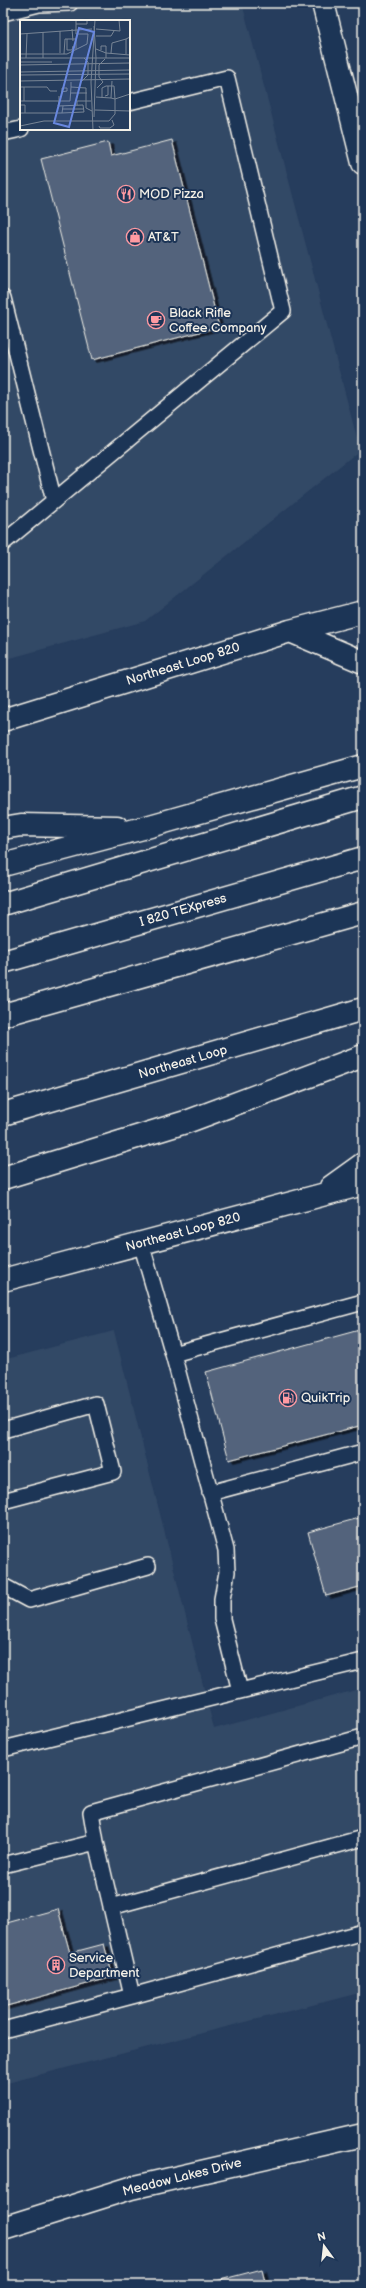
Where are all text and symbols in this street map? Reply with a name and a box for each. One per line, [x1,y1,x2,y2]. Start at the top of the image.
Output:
inset map [20,20,130,130]
restaurant icon: MOD Pizza [116,184,136,204]
place label: MOD Pizza [139,186,204,202]
shop icon: AT&T [125,227,145,247]
place label: AT&T [148,229,179,245]
place label: Black Rifle Coffee Company [169,305,267,336]
cafe icon: Black Rifle Coffee Company [146,310,166,330]
street label: Northeast Loop 820 [124,639,242,689]
street label: I 820 TEXpress [138,890,229,930]
street label: Northeast Loop [137,1042,229,1082]
street label: Northeast Loop 820 [124,1209,242,1255]
fuel station icon: QuikTrip [278,1388,298,1408]
place label: QuikTrip [301,1390,350,1406]
place label: Service Department [69,1950,140,1981]
building icon: Service Department [46,1955,66,1975]
street label: Meadow Lakes Drive [121,2154,243,2200]
north arrow [304,2226,344,2266]
text: N [316,2229,327,2244]

